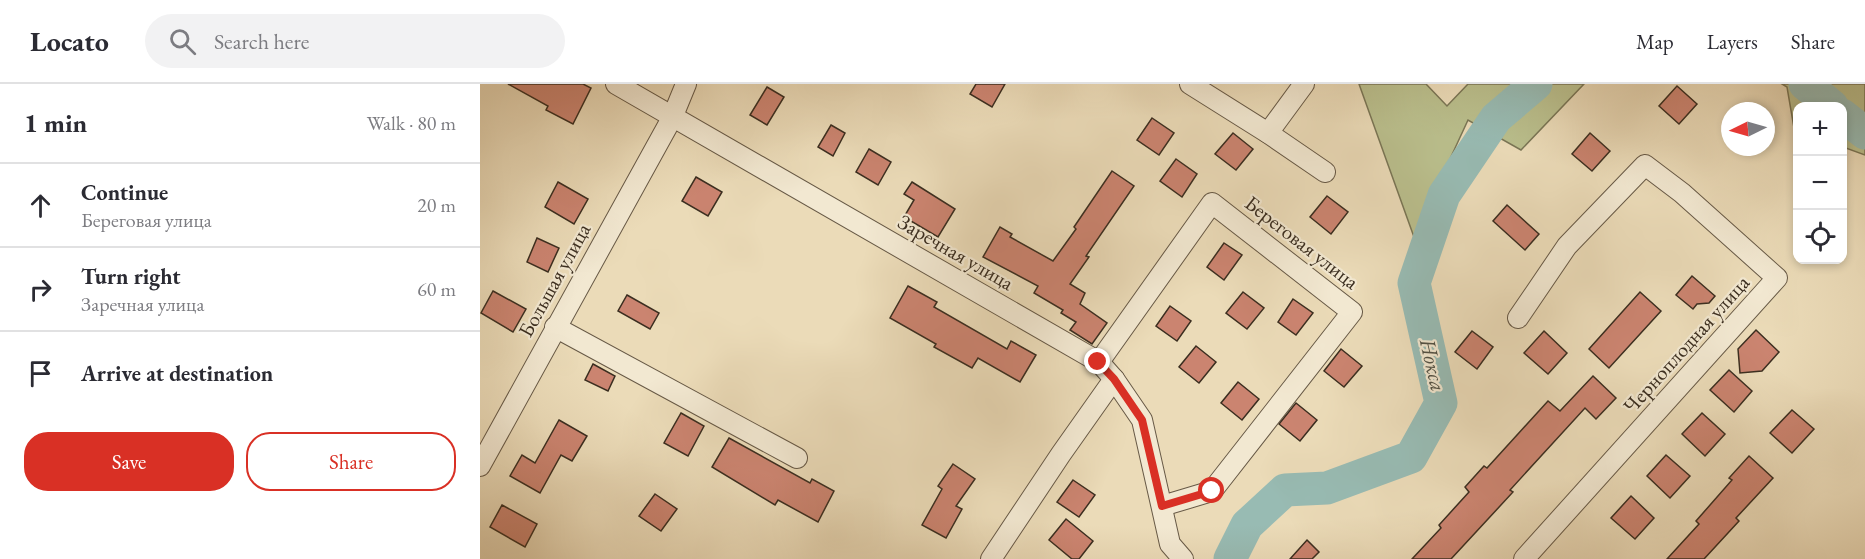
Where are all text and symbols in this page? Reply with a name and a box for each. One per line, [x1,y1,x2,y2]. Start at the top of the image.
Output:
search box [145,14,565,68]
text: Locato [30,23,109,59]
icon: search [166,25,199,58]
text: Search here [214,27,309,56]
text: Map [1636,28,1674,55]
text: Layers [1707,28,1758,55]
text: Share [1791,28,1835,55]
north arrow [1721,102,1775,156]
map controls [1793,102,1847,264]
button: + [1793,102,1847,156]
text: 1 min [24,106,87,140]
text: Walk · 80 m [367,110,456,136]
button: − [1793,156,1847,210]
text: Continue [81,178,168,207]
icon: ahead [24,189,57,222]
street label: Береговая улица [1240,189,1365,295]
text: 20 m [417,192,456,218]
text: Береговая улица [81,207,212,233]
street label: Заречная улица [893,208,1019,296]
button: locate [1793,210,1847,264]
street label: Большая улица [512,218,597,342]
text: Turn right [81,262,180,291]
street label: Черноплодная улица [1617,269,1756,419]
icon: right [24,273,57,306]
text: 60 m [417,276,456,302]
text: Заречная улица [81,291,204,317]
water label: Нокса [1413,335,1453,394]
route end [1084,348,1110,374]
icon: arrive [24,357,57,390]
text: Arrive at destination [81,359,273,388]
button: Save [24,432,234,491]
button: Share [246,432,456,491]
route start [1198,477,1224,503]

